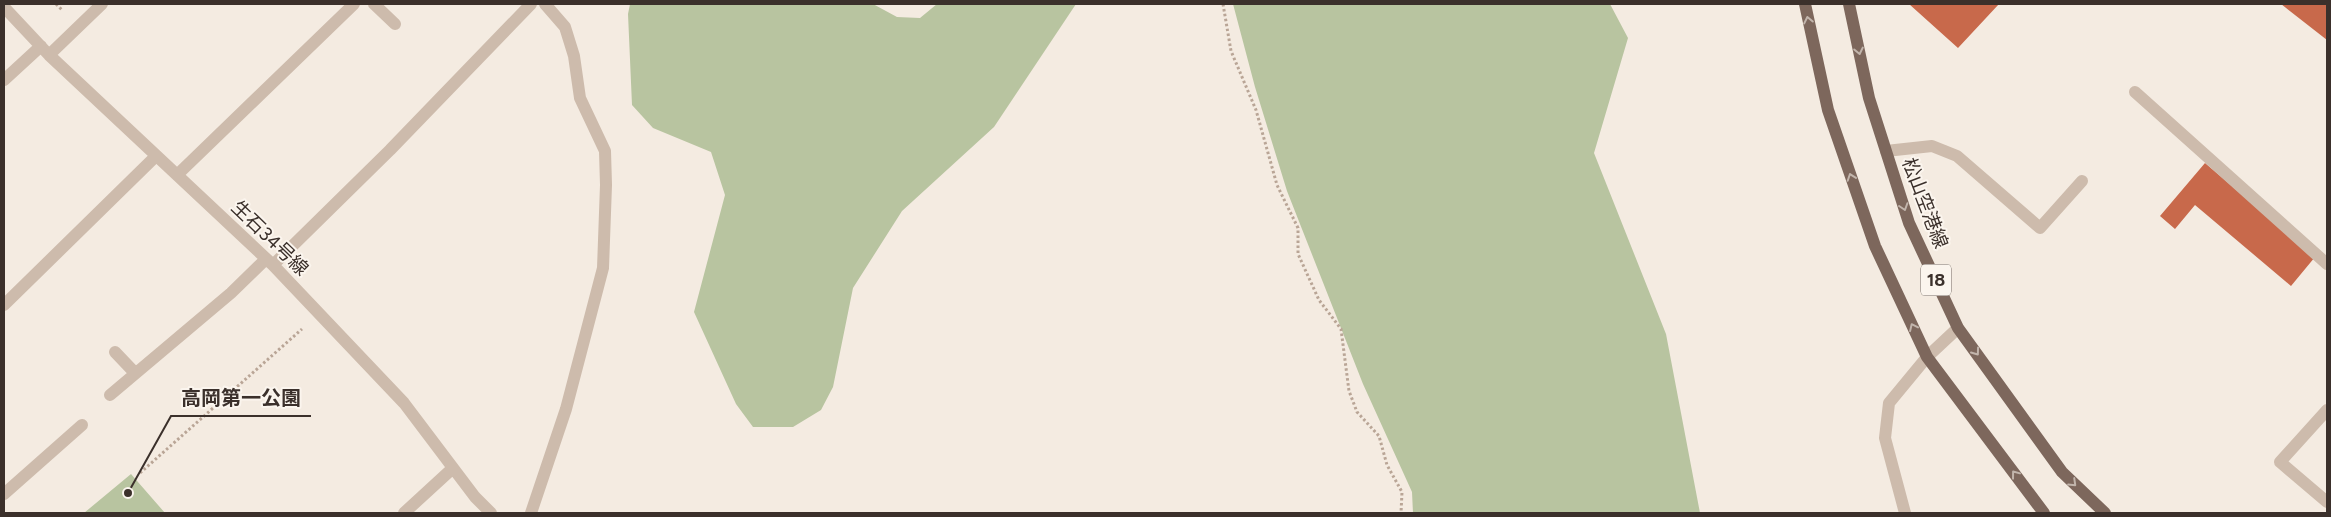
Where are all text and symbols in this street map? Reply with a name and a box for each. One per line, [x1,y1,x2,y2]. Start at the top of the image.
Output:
one-way arrow [1804,16,1814,25]
one-way arrow [1853,47,1864,56]
street label: 松山空港線 [1897,155,1953,251]
one-way arrow [1847,173,1857,182]
street label: 生石34号線 [227,196,313,280]
one-way arrow [1898,203,1908,211]
road number: 18 [1921,264,1951,296]
one-way arrow [1908,323,1919,332]
one-way arrow [1970,346,1979,356]
callout: 高岡第一公園 [171,381,311,416]
text: 高岡第一公園 [181,386,301,410]
one-way arrow [2012,470,2021,480]
one-way arrow [2067,477,2076,486]

